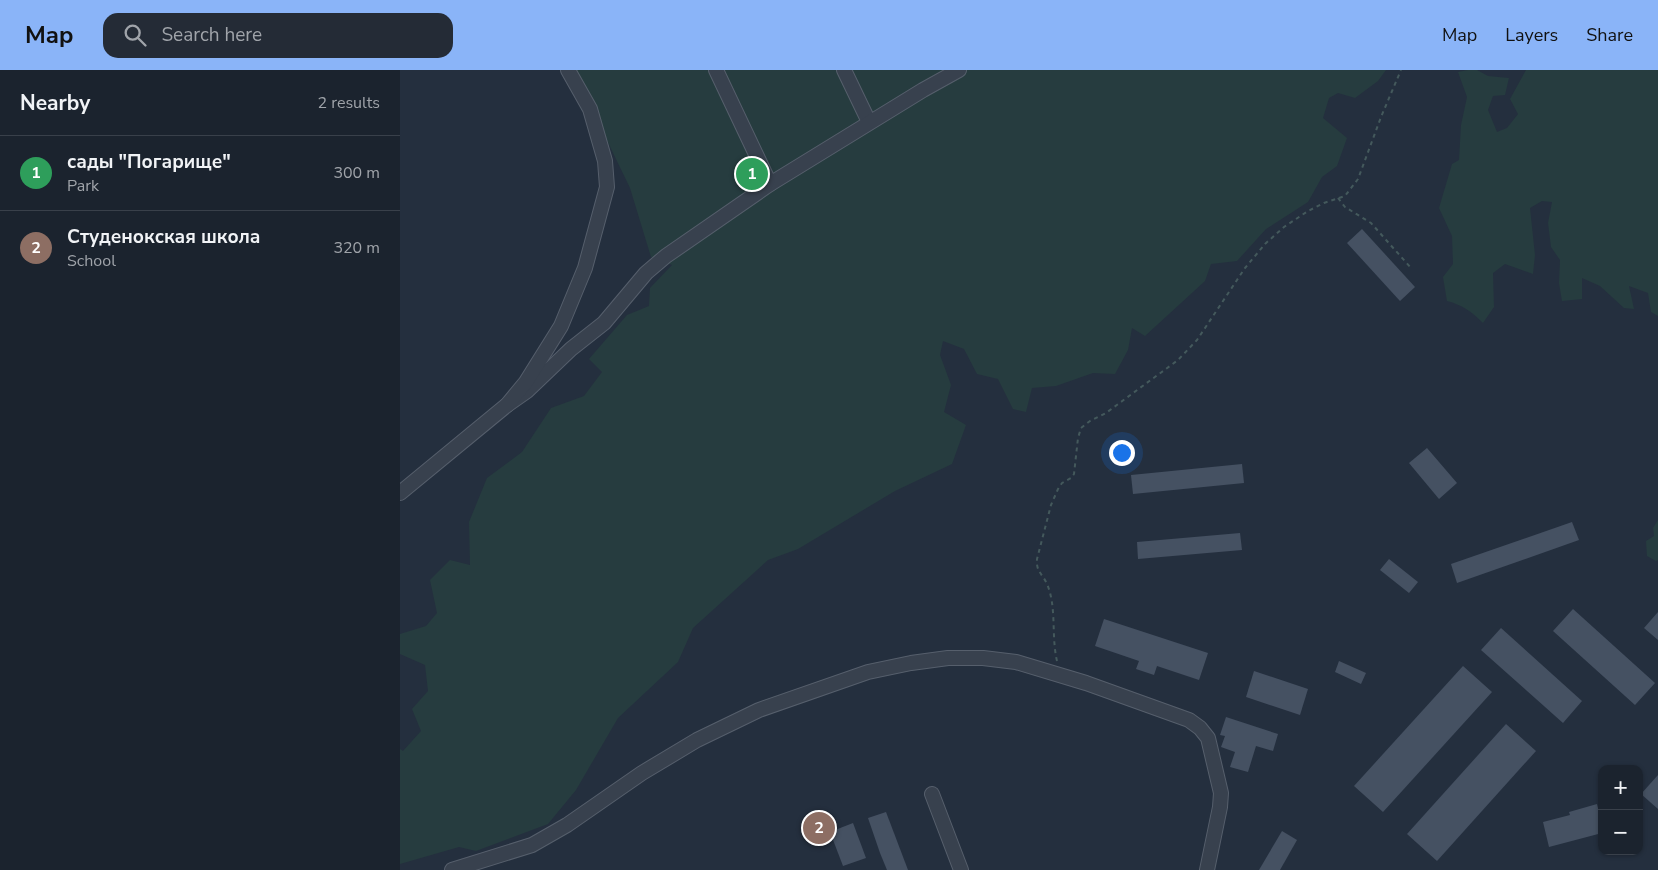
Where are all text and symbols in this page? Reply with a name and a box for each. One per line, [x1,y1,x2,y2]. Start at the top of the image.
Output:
search box [103,13,453,58]
text: Map [25,19,73,51]
icon: search [121,21,149,49]
text: Search here [161,22,262,48]
text: Map [1442,23,1477,47]
text: Layers [1505,23,1558,47]
text: Share [1586,23,1633,47]
text: Nearby [20,89,90,117]
text: 2 results [318,92,380,114]
text: сады "Погарище" [67,149,231,175]
pin: 1 [736,155,768,193]
text: 1 [31,162,41,184]
text: 300 m [333,162,380,184]
text: Park [67,175,99,197]
text: Студенокская школа [67,224,260,250]
text: 2 [31,237,41,259]
text: 320 m [333,237,380,259]
text: School [67,250,116,272]
your location [1109,440,1135,466]
map controls [1598,765,1643,855]
button: + [1598,765,1643,810]
pin: 2 [803,809,835,847]
button: − [1598,810,1643,855]

